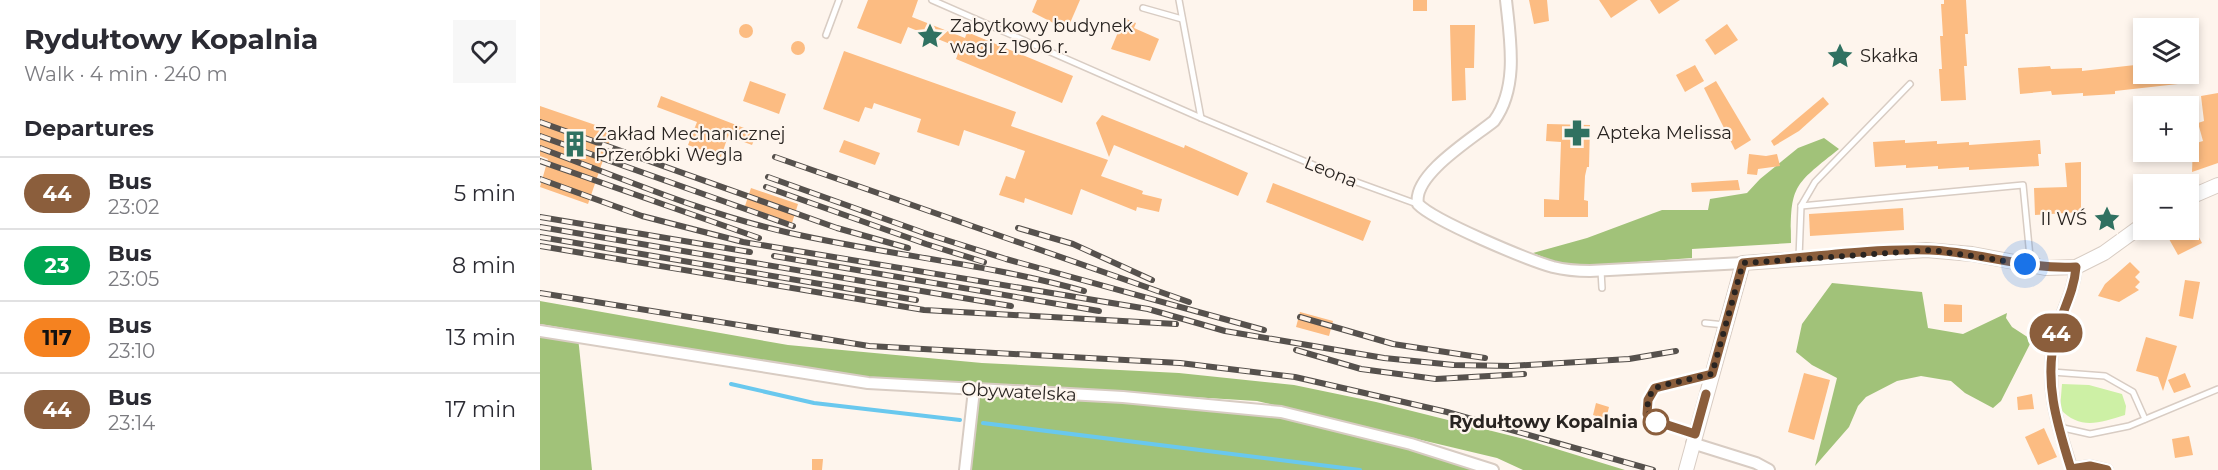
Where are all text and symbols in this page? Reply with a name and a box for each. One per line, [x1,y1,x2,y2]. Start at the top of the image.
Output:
place label: Zabytkowy budynek wagi z 1906 r. [950,15,1133,58]
map controls [2133,18,2199,240]
button: layers [2133,18,2199,84]
button: heart [453,20,516,83]
place icon: Zabytkowy budynek wagi z 1906 r. [915,21,945,51]
text: Rydułtowy Kopalnia [24,22,318,56]
place icon: Skałka [1825,41,1855,71]
place label: Skałka [1860,45,1919,67]
text: Walk · 4 min · 240 m [24,62,228,86]
button: + [2133,96,2199,162]
text: Departures [24,115,154,142]
pharmacy icon: Apteka Melissa [1562,118,1592,148]
place label: Apteka Melissa [1597,122,1732,144]
place label: Zakład Mechanicznej Przeróbki Wegla [595,123,786,166]
building icon: Zakład Mechanicznej Przeróbki Wegla [560,129,590,159]
street label: Leona [1301,151,1361,193]
text: Bus [108,168,152,195]
button: − [2133,174,2199,240]
text: 5 min [454,180,516,207]
text: 44 [43,181,71,206]
text: 23:02 [108,195,159,219]
place icon: II WŚ [2092,204,2122,234]
place label: II WŚ [2041,208,2087,230]
text: Bus [108,240,152,267]
your location [2010,249,2040,279]
text: 8 min [452,252,516,279]
text: 23 [45,253,69,278]
text: 23:05 [108,267,159,291]
text: Bus [108,312,152,339]
line badge: 44 [2029,314,2083,352]
text: 44 [2042,321,2070,346]
text: 13 min [446,324,516,351]
text: 117 [42,325,72,350]
text: 23:10 [108,339,155,363]
street label: Obywatelska [961,378,1077,406]
text: Bus [108,384,152,411]
text: 17 min [445,396,516,423]
text: 44 [43,397,71,422]
marker: Rydułtowy Kopalnia [1643,409,1669,435]
text: 23:14 [108,411,155,435]
place label: Rydułtowy Kopalnia [1449,411,1638,433]

